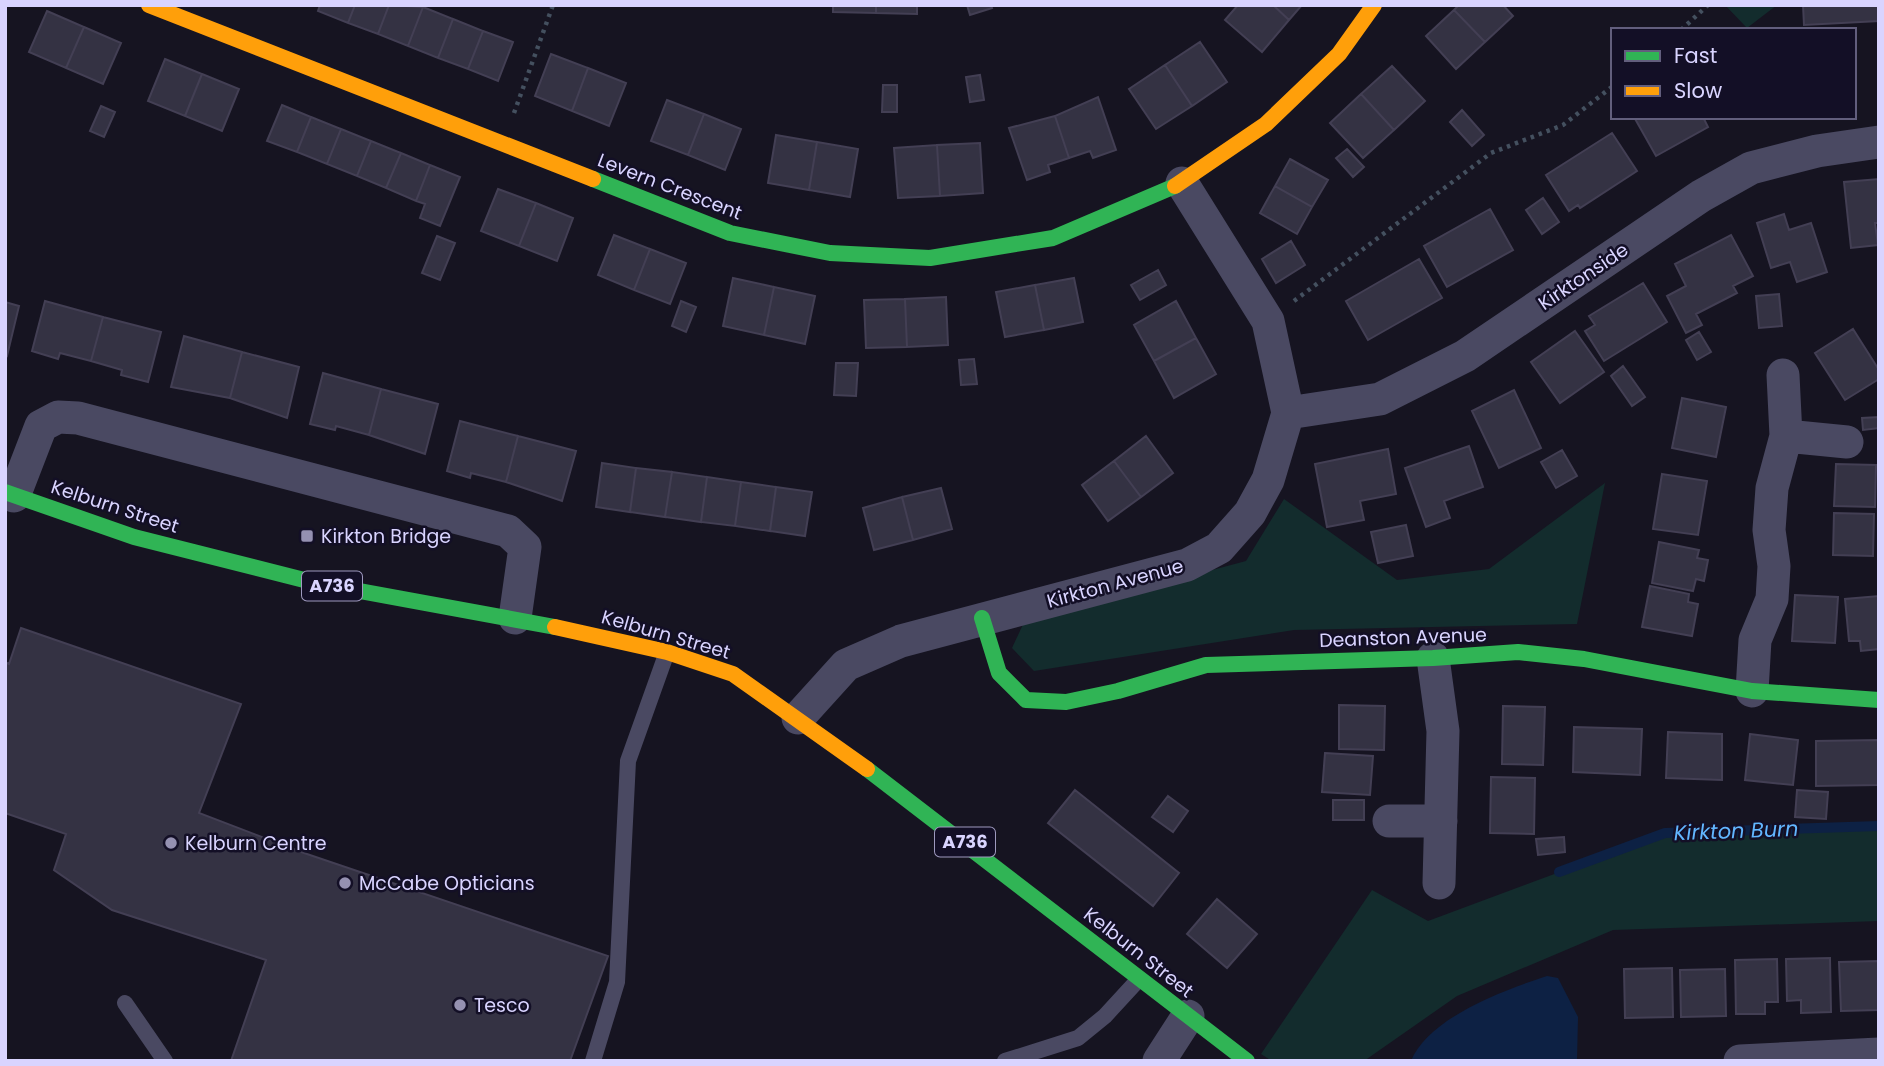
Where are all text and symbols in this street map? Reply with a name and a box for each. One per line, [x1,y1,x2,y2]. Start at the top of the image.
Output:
legend [1611,28,1856,119]
text: Fast [1674,41,1717,70]
text: Slow [1674,76,1722,105]
street label: Levern Crescent [594,147,746,226]
street label: Kirktonside [1533,236,1634,317]
street label: Kelburn Street [48,473,182,540]
place label: Kirkton Bridge [321,523,451,550]
marker: Kirkton Bridge [299,528,315,544]
street label: Kirkton Avenue [1044,552,1187,615]
road number: A736 [302,572,362,600]
street label: Kelburn Street [598,603,733,666]
street label: Deanston Avenue [1319,621,1487,654]
water label: Kirkton Burn [1673,814,1799,847]
road number: A736 [935,828,995,856]
place label: Kelburn Centre [185,830,327,857]
marker: Kelburn Centre [163,835,179,851]
place label: McCabe Opticians [359,870,535,897]
marker: McCabe Opticians [337,875,353,891]
street label: Kelburn Street [1078,901,1199,1004]
place label: Tesco [474,992,530,1019]
marker: Tesco [452,997,468,1013]

